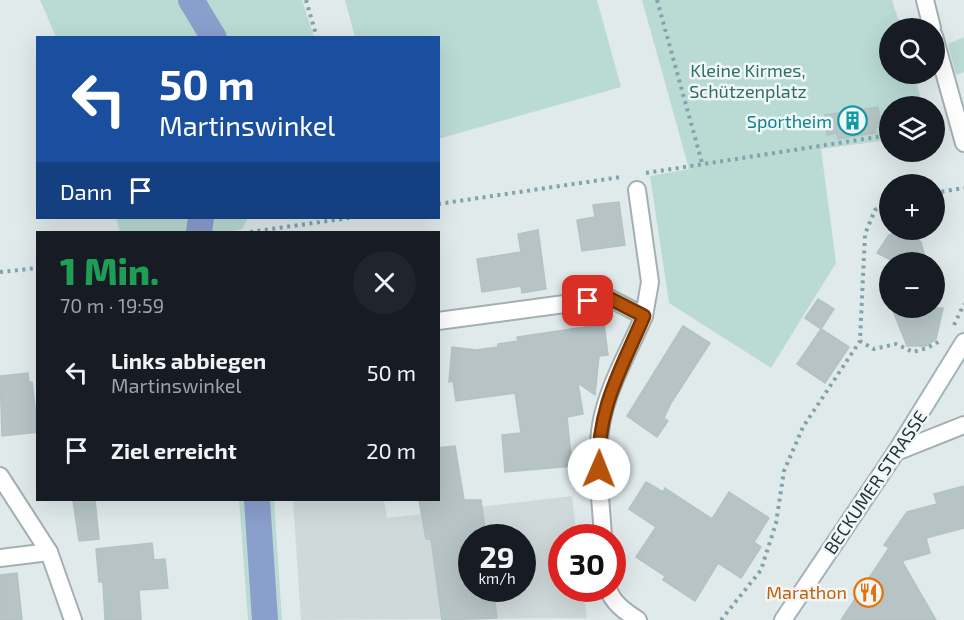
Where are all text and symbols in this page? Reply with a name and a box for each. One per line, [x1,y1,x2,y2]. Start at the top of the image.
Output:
map controls [879,18,945,318]
button: search [879,18,945,84]
text: 50 m [159,58,255,108]
park label: Kleine Kirmes, Schützenplatz [689,59,807,102]
icon: left [60,60,138,138]
button: layers [879,96,945,162]
building icon: Sportheim [837,105,869,137]
text: Martinswinkel [159,109,335,141]
place label: Sportheim [747,110,832,132]
icon: arrive [124,174,157,207]
button: + [879,174,945,240]
text: Dann [60,178,112,204]
text: 1 Min. [60,249,159,292]
button: close [353,251,416,314]
button: − [879,252,945,318]
pin [562,275,613,326]
icon: arrive [571,284,604,317]
text: 70 m · 19:59 [60,293,164,317]
text: Links abbiegen [111,347,266,373]
icon: left [60,356,93,389]
text: 50 m [367,359,416,385]
text: Martinswinkel [111,373,242,397]
street label: BECKUMER STRASSE [819,406,931,558]
icon: arrive [60,434,93,467]
text: Ziel erreicht [111,437,237,463]
text: 20 m [366,437,416,463]
position arrow [567,437,631,501]
speed limit sign: 30 [548,524,626,602]
text: 29 [479,538,515,574]
text: km/h [478,569,516,587]
restaurant icon: Marathon [852,576,884,608]
place label: Marathon [766,581,847,603]

